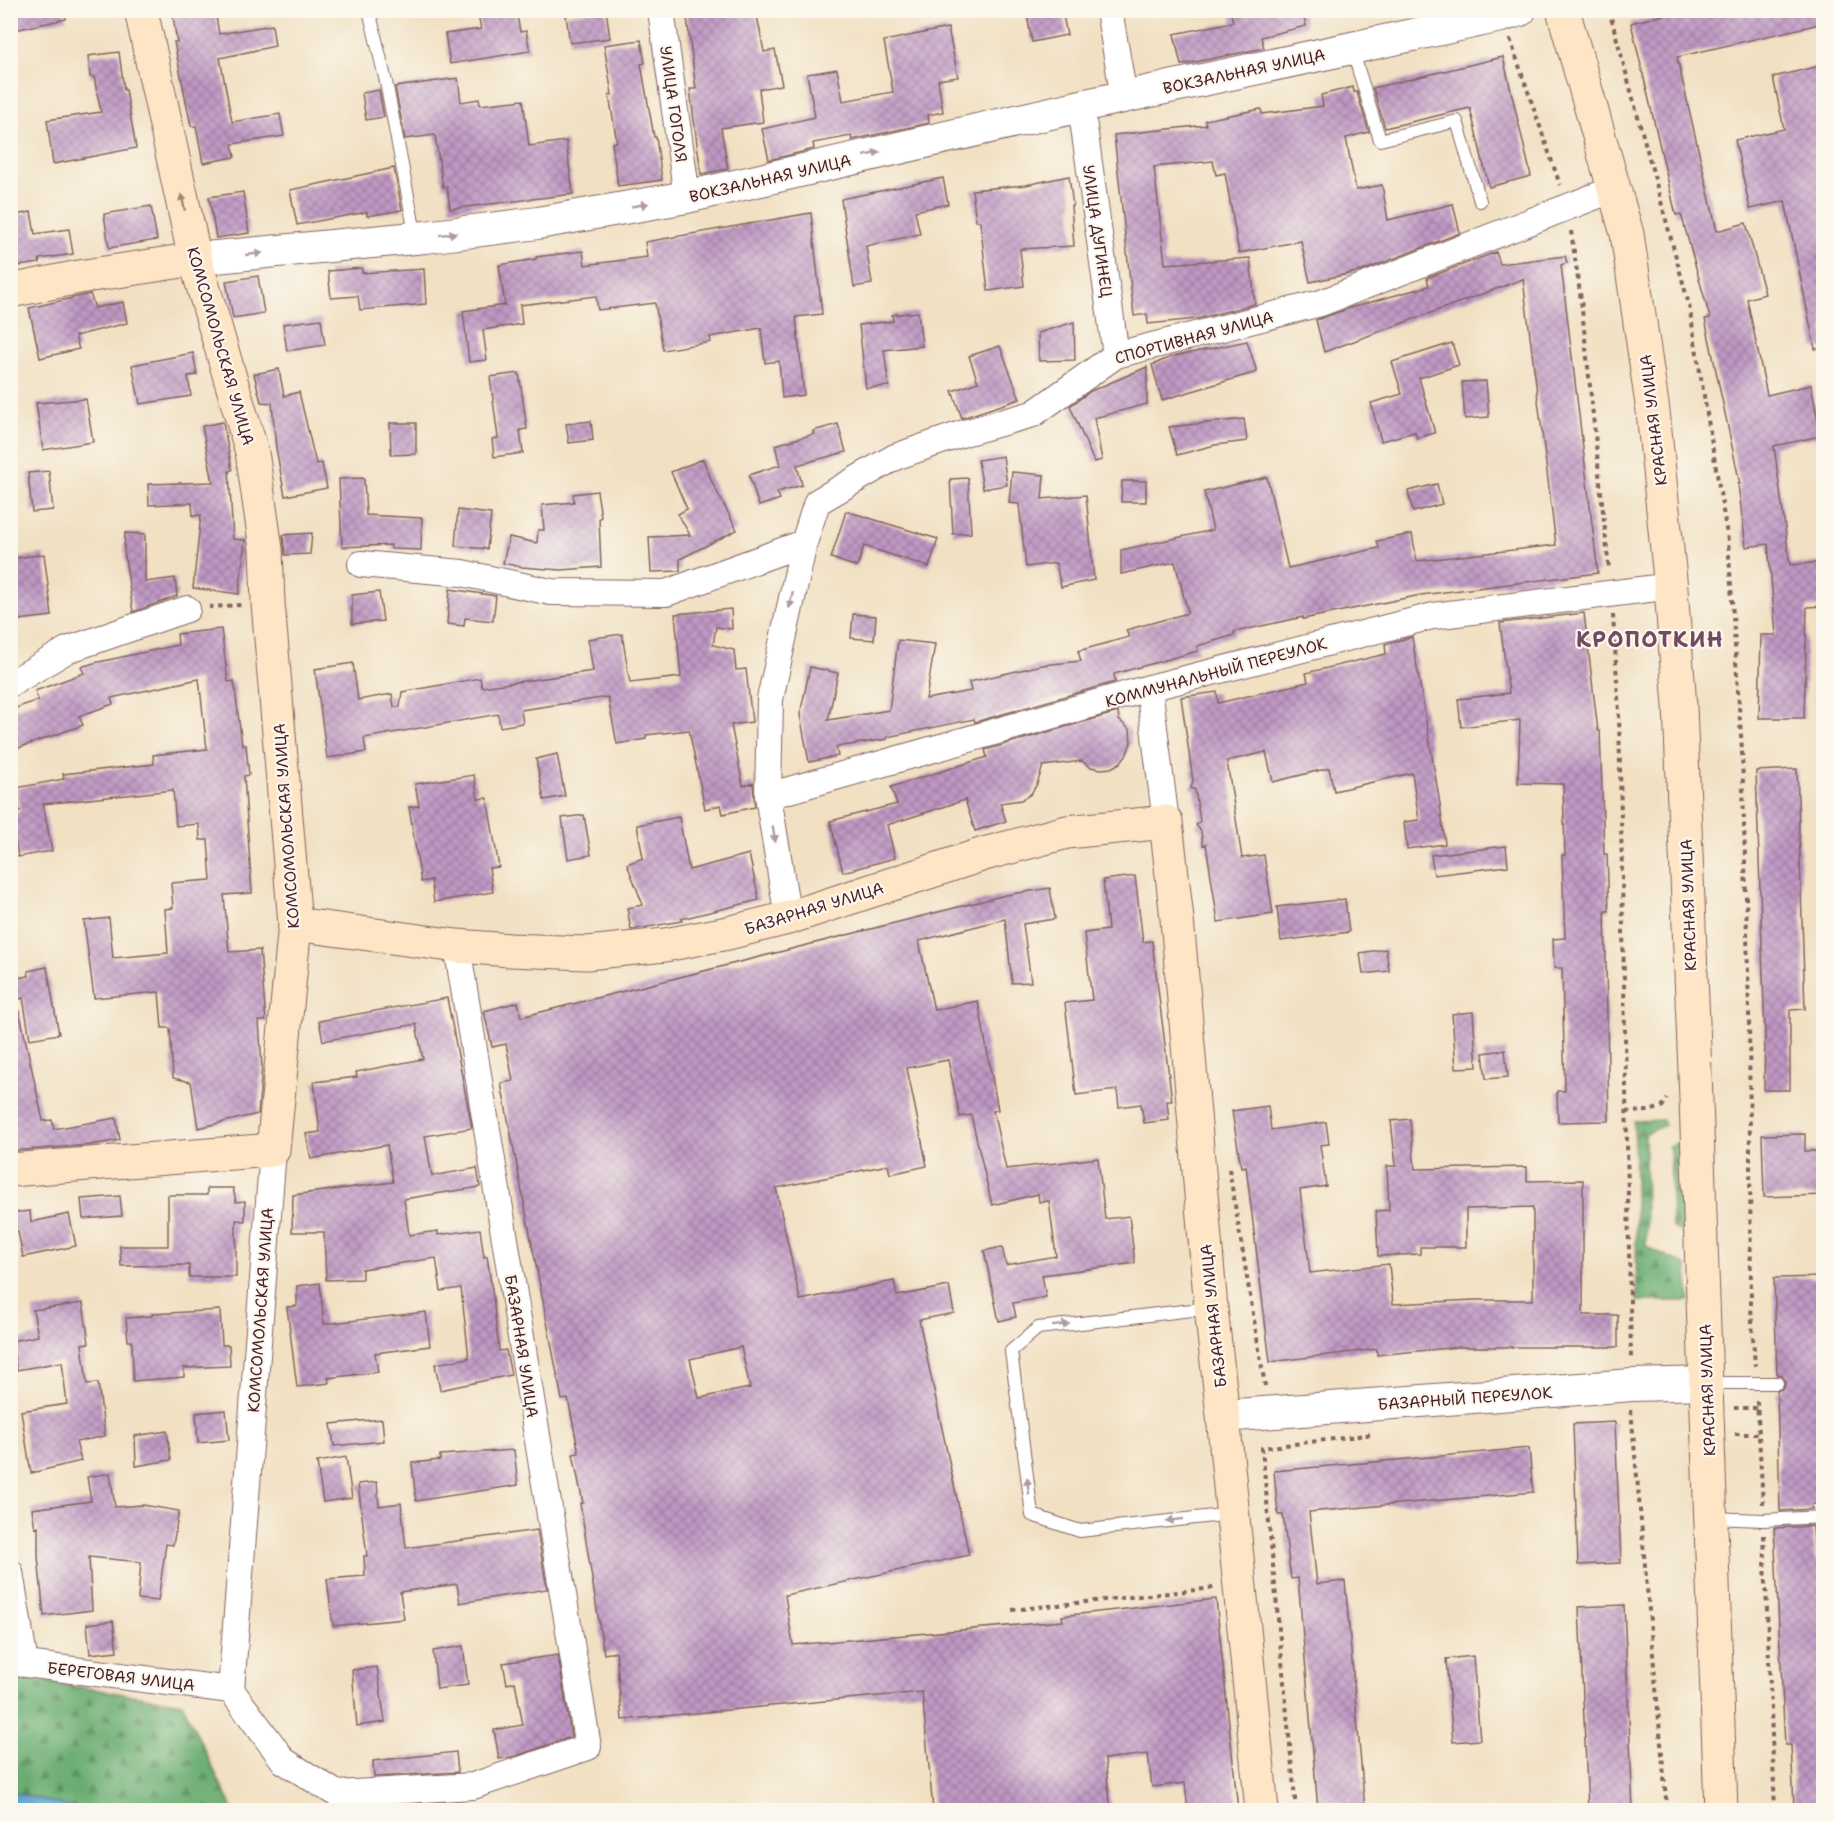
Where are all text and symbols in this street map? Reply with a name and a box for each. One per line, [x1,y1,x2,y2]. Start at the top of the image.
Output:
street label: УЛИЦА ГОГОЛЯ [655,44,692,164]
street label: ВОКЗАЛЬНАЯ УЛИЦА [1161,44,1327,99]
one-way arrow [863,149,881,159]
street label: ВОКЗАЛЬНАЯ УЛИЦА [687,150,853,207]
street label: УЛИЦА ДУГИНЕЦ [1078,164,1117,299]
one-way arrow [178,192,187,211]
one-way arrow [631,200,650,209]
one-way arrow [438,230,457,239]
street label: КОМСОМОЛЬСКАЯ УЛИЦА [182,244,259,448]
one-way arrow [244,249,263,258]
street label: СПОРТИВНАЯ УЛИЦА [1112,306,1276,369]
street label: КРАСНАЯ УЛИЦА [1635,353,1672,487]
one-way arrow [786,591,796,610]
district label: КРОПОТКИН [1576,625,1724,654]
street label: КОММУНАЛЬНЫЙ ПЕРЕУЛОК [1103,633,1330,712]
street label: КОМСОМОЛЬСКАЯ УЛИЦА [269,723,304,929]
one-way arrow [770,825,779,844]
street label: КРАСНАЯ УЛИЦА [1676,839,1701,971]
street label: БАЗАРНАЯ УЛИЦА [742,877,886,940]
street label: КОМСОМОЛЬСКАЯ УЛИЦА [243,1207,278,1413]
street label: БАЗАРНАЯ УЛИЦА [1195,1243,1232,1389]
street label: БАЗАРНАЯ УЛИЦА [500,1273,543,1419]
one-way arrow [1051,1321,1070,1330]
street label: КРАСНАЯ УЛИЦА [1695,1324,1720,1456]
street label: БАЗАРНЫЙ ПЕРЕУЛОК [1377,1382,1554,1415]
one-way arrow [1023,1477,1033,1496]
one-way arrow [1165,1515,1184,1525]
street label: БЕРЕГОВАЯ УЛИЦА [46,1657,196,1696]

